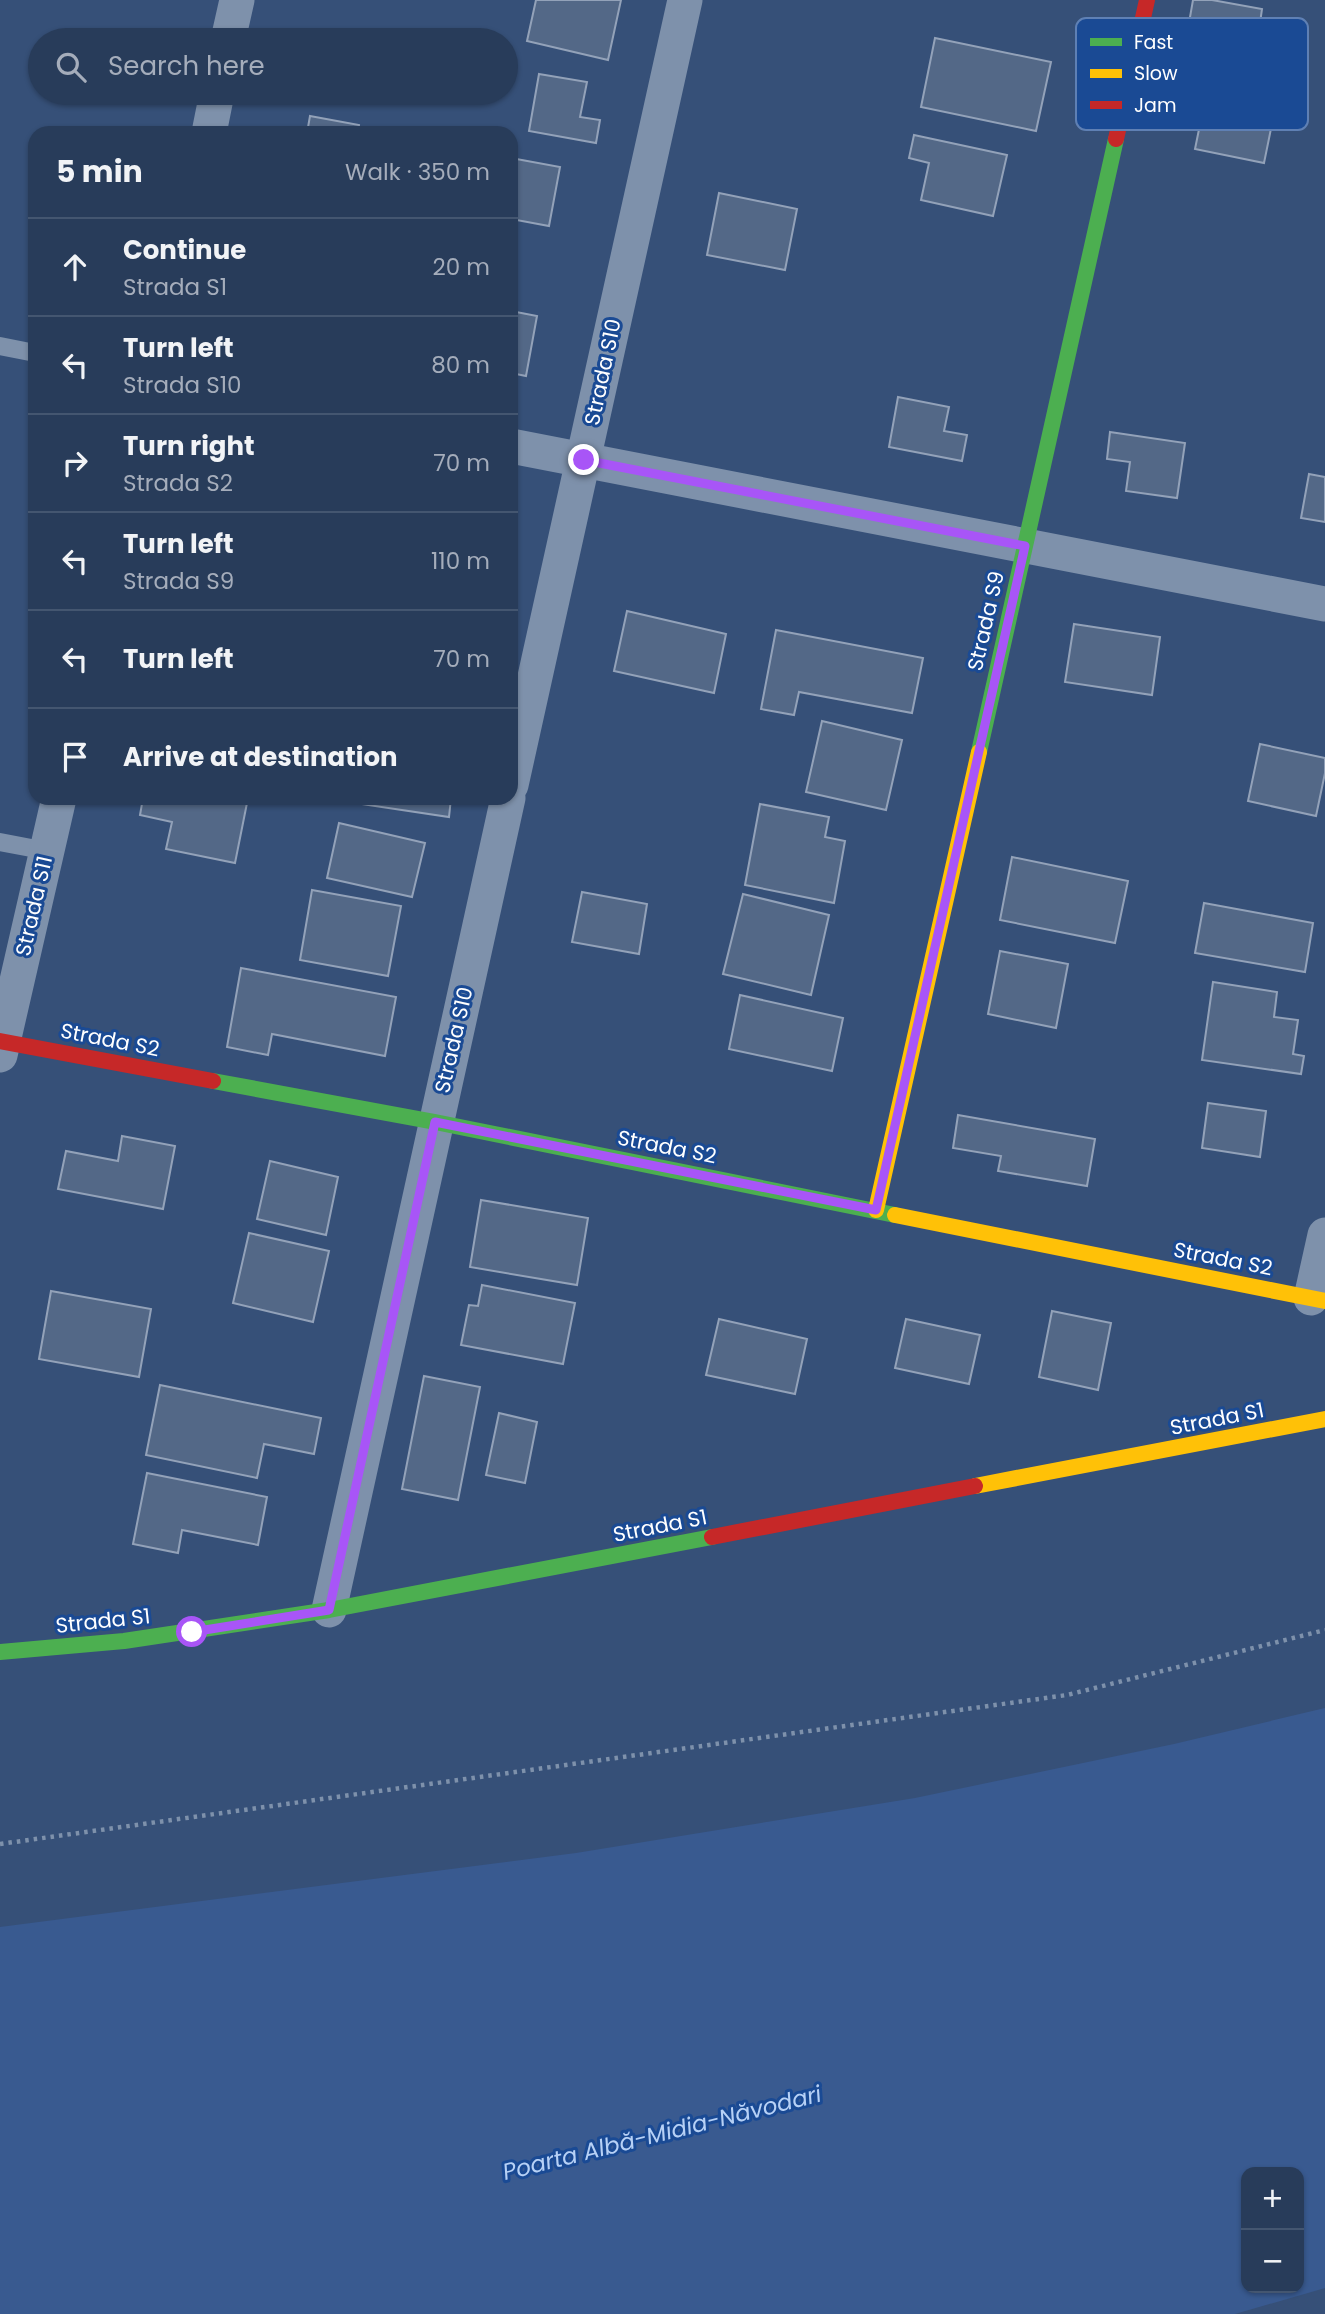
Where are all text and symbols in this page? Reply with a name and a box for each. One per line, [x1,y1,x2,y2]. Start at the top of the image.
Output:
legend [1076,18,1308,130]
search box [28,28,518,105]
text: Fast [1134,29,1173,56]
icon: search [52,48,90,86]
text: Search here [108,48,265,84]
text: Slow [1134,60,1178,87]
text: Jam [1134,92,1176,119]
text: 5 min [56,150,143,193]
text: Walk · 350 m [345,156,490,188]
text: Continue [123,232,246,268]
icon: ahead [56,248,94,286]
text: 20 m [432,251,490,283]
text: Strada S1 [123,271,227,303]
street label: Strada S10 [577,316,628,428]
text: Turn left [123,330,234,366]
icon: left [56,346,94,384]
text: 80 m [431,349,490,381]
text: Strada S10 [123,369,242,401]
text: Turn right [123,428,255,464]
icon: right [56,444,94,482]
route end [568,444,599,475]
text: 70 m [433,447,490,479]
text: Strada S2 [123,467,233,499]
text: Turn left [123,526,234,562]
icon: left [56,542,94,580]
text: 110 m [431,545,490,577]
text: Strada S9 [123,565,234,597]
street label: Strada S9 [960,568,1011,674]
icon: left [56,640,94,678]
text: Turn left [123,641,234,677]
text: 70 m [433,643,490,675]
icon: arrive [56,738,94,776]
text: Arrive at destination [123,739,398,775]
street label: Strada S11 [8,853,59,959]
street label: Strada S10 [427,984,480,1096]
street label: Strada S2 [58,1016,162,1063]
street label: Strada S2 [615,1123,719,1170]
street label: Strada S2 [1171,1235,1275,1282]
street label: Strada S1 [1167,1395,1266,1442]
street label: Strada S1 [610,1502,709,1549]
street label: Strada S1 [54,1601,152,1640]
route start [176,1616,207,1647]
water label: Poarta Albă-Midia-Năvodari [499,2078,825,2188]
map controls [1241,2167,1304,2293]
button: + [1241,2167,1304,2230]
button: − [1241,2230,1304,2293]

